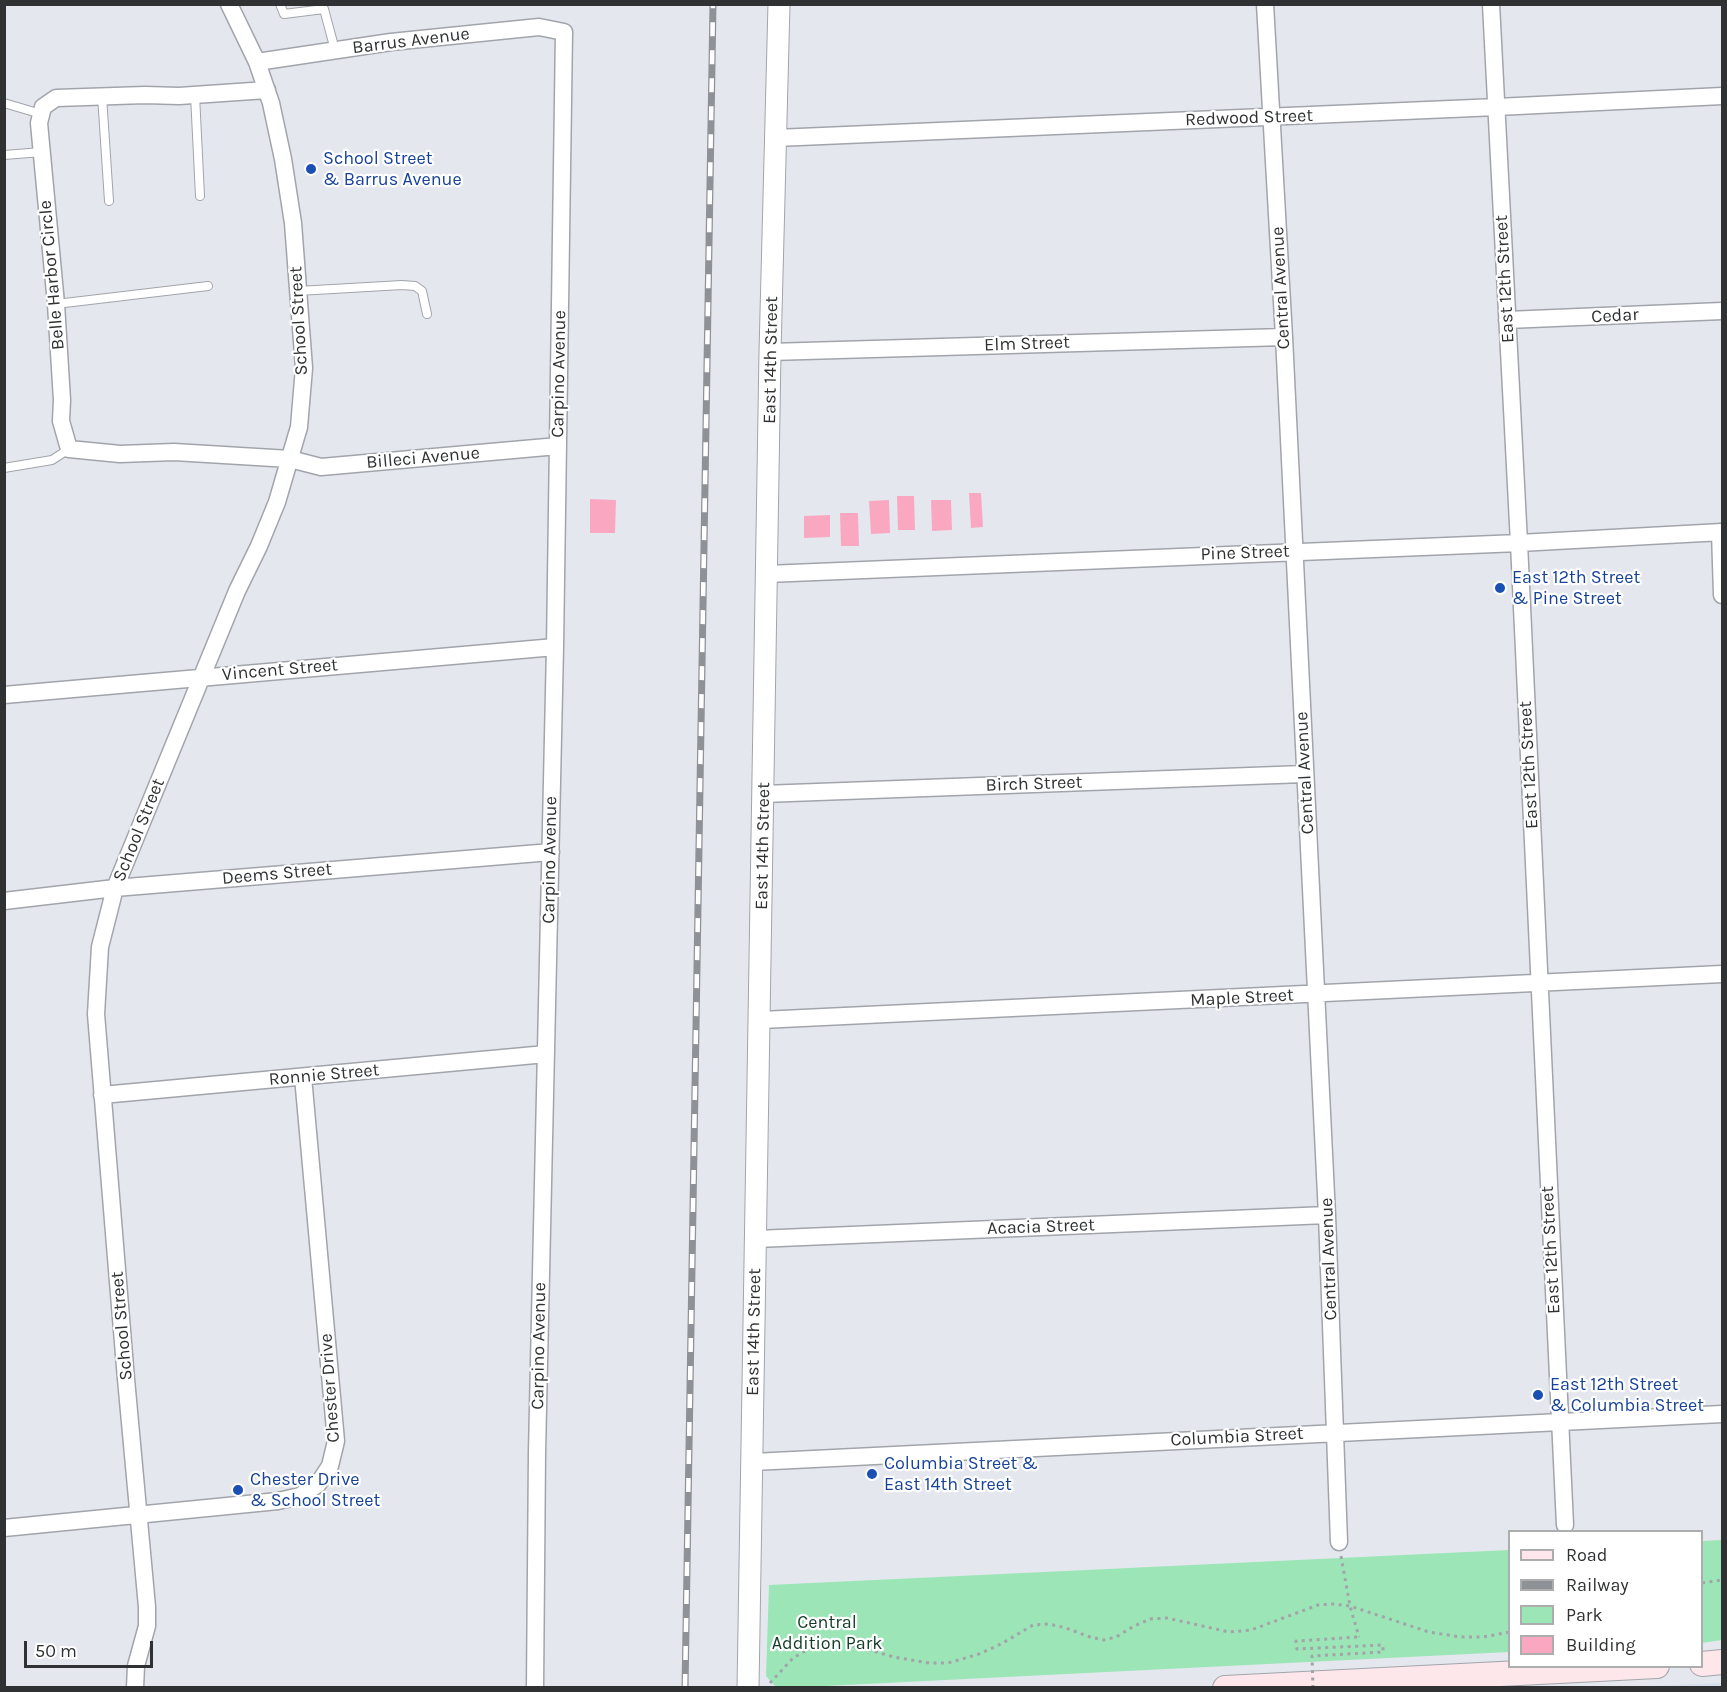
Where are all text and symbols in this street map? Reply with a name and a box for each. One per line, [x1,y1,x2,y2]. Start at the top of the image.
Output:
street label: Barrus Avenue [351,23,471,59]
street label: Redwood Street [1185,105,1313,131]
place label: School Street & Barrus Avenue [323,148,462,190]
marker: School Street & Barrus Avenue [304,162,318,176]
street label: Belle Harbor Circle [35,199,69,351]
street label: East 12th Street [1491,214,1519,344]
street label: Central Avenue [1267,226,1295,350]
street label: School Street [285,266,313,376]
street label: East 14th Street [759,296,783,424]
street label: Cedar [1591,304,1639,328]
street label: Carpino Avenue [547,310,571,438]
street label: Elm Street [984,332,1070,356]
street label: Billeci Avenue [365,442,481,474]
street label: Pine Street [1200,541,1290,565]
place label: East 12th Street & Pine Street [1512,567,1640,610]
marker: East 12th Street & Pine Street [1493,581,1507,595]
street label: Vincent Street [221,654,339,686]
street label: East 12th Street [1515,700,1543,830]
street label: Central Avenue [1291,711,1319,835]
street label: Birch Street [985,772,1083,796]
street label: School Street [108,775,170,885]
street label: East 14th Street [751,782,775,910]
street label: Carpino Avenue [538,796,562,924]
street label: Deems Street [221,858,333,890]
street label: Maple Street [1190,985,1294,1011]
street label: Ronnie Street [268,1059,380,1091]
street label: East 12th Street [1537,1185,1565,1315]
street label: Central Avenue [1316,1197,1342,1321]
street label: Acacia Street [987,1214,1095,1240]
street label: East 14th Street [742,1268,766,1396]
street label: School Street [106,1271,138,1381]
street label: Carpino Avenue [527,1282,551,1410]
street label: Chester Drive [315,1333,345,1443]
place label: East 12th Street & Columbia Street [1550,1374,1704,1416]
marker: East 12th Street & Columbia Street [1531,1388,1545,1402]
street label: Columbia Street [1170,1423,1304,1451]
place label: Columbia Street & East 14th Street [884,1453,1038,1496]
marker: Columbia Street & East 14th Street [865,1467,879,1481]
place label: Chester Drive & School Street [250,1469,380,1512]
marker: Chester Drive & School Street [231,1483,245,1497]
legend [1508,1530,1703,1668]
text: Road [1566,1544,1607,1566]
text: Railway [1566,1574,1629,1596]
text: Park [1566,1604,1603,1626]
park label: Central Addition Park [772,1612,882,1654]
scale bar [27,1629,156,1667]
text: Building [1566,1634,1636,1656]
text: 50 m [35,1640,77,1662]

